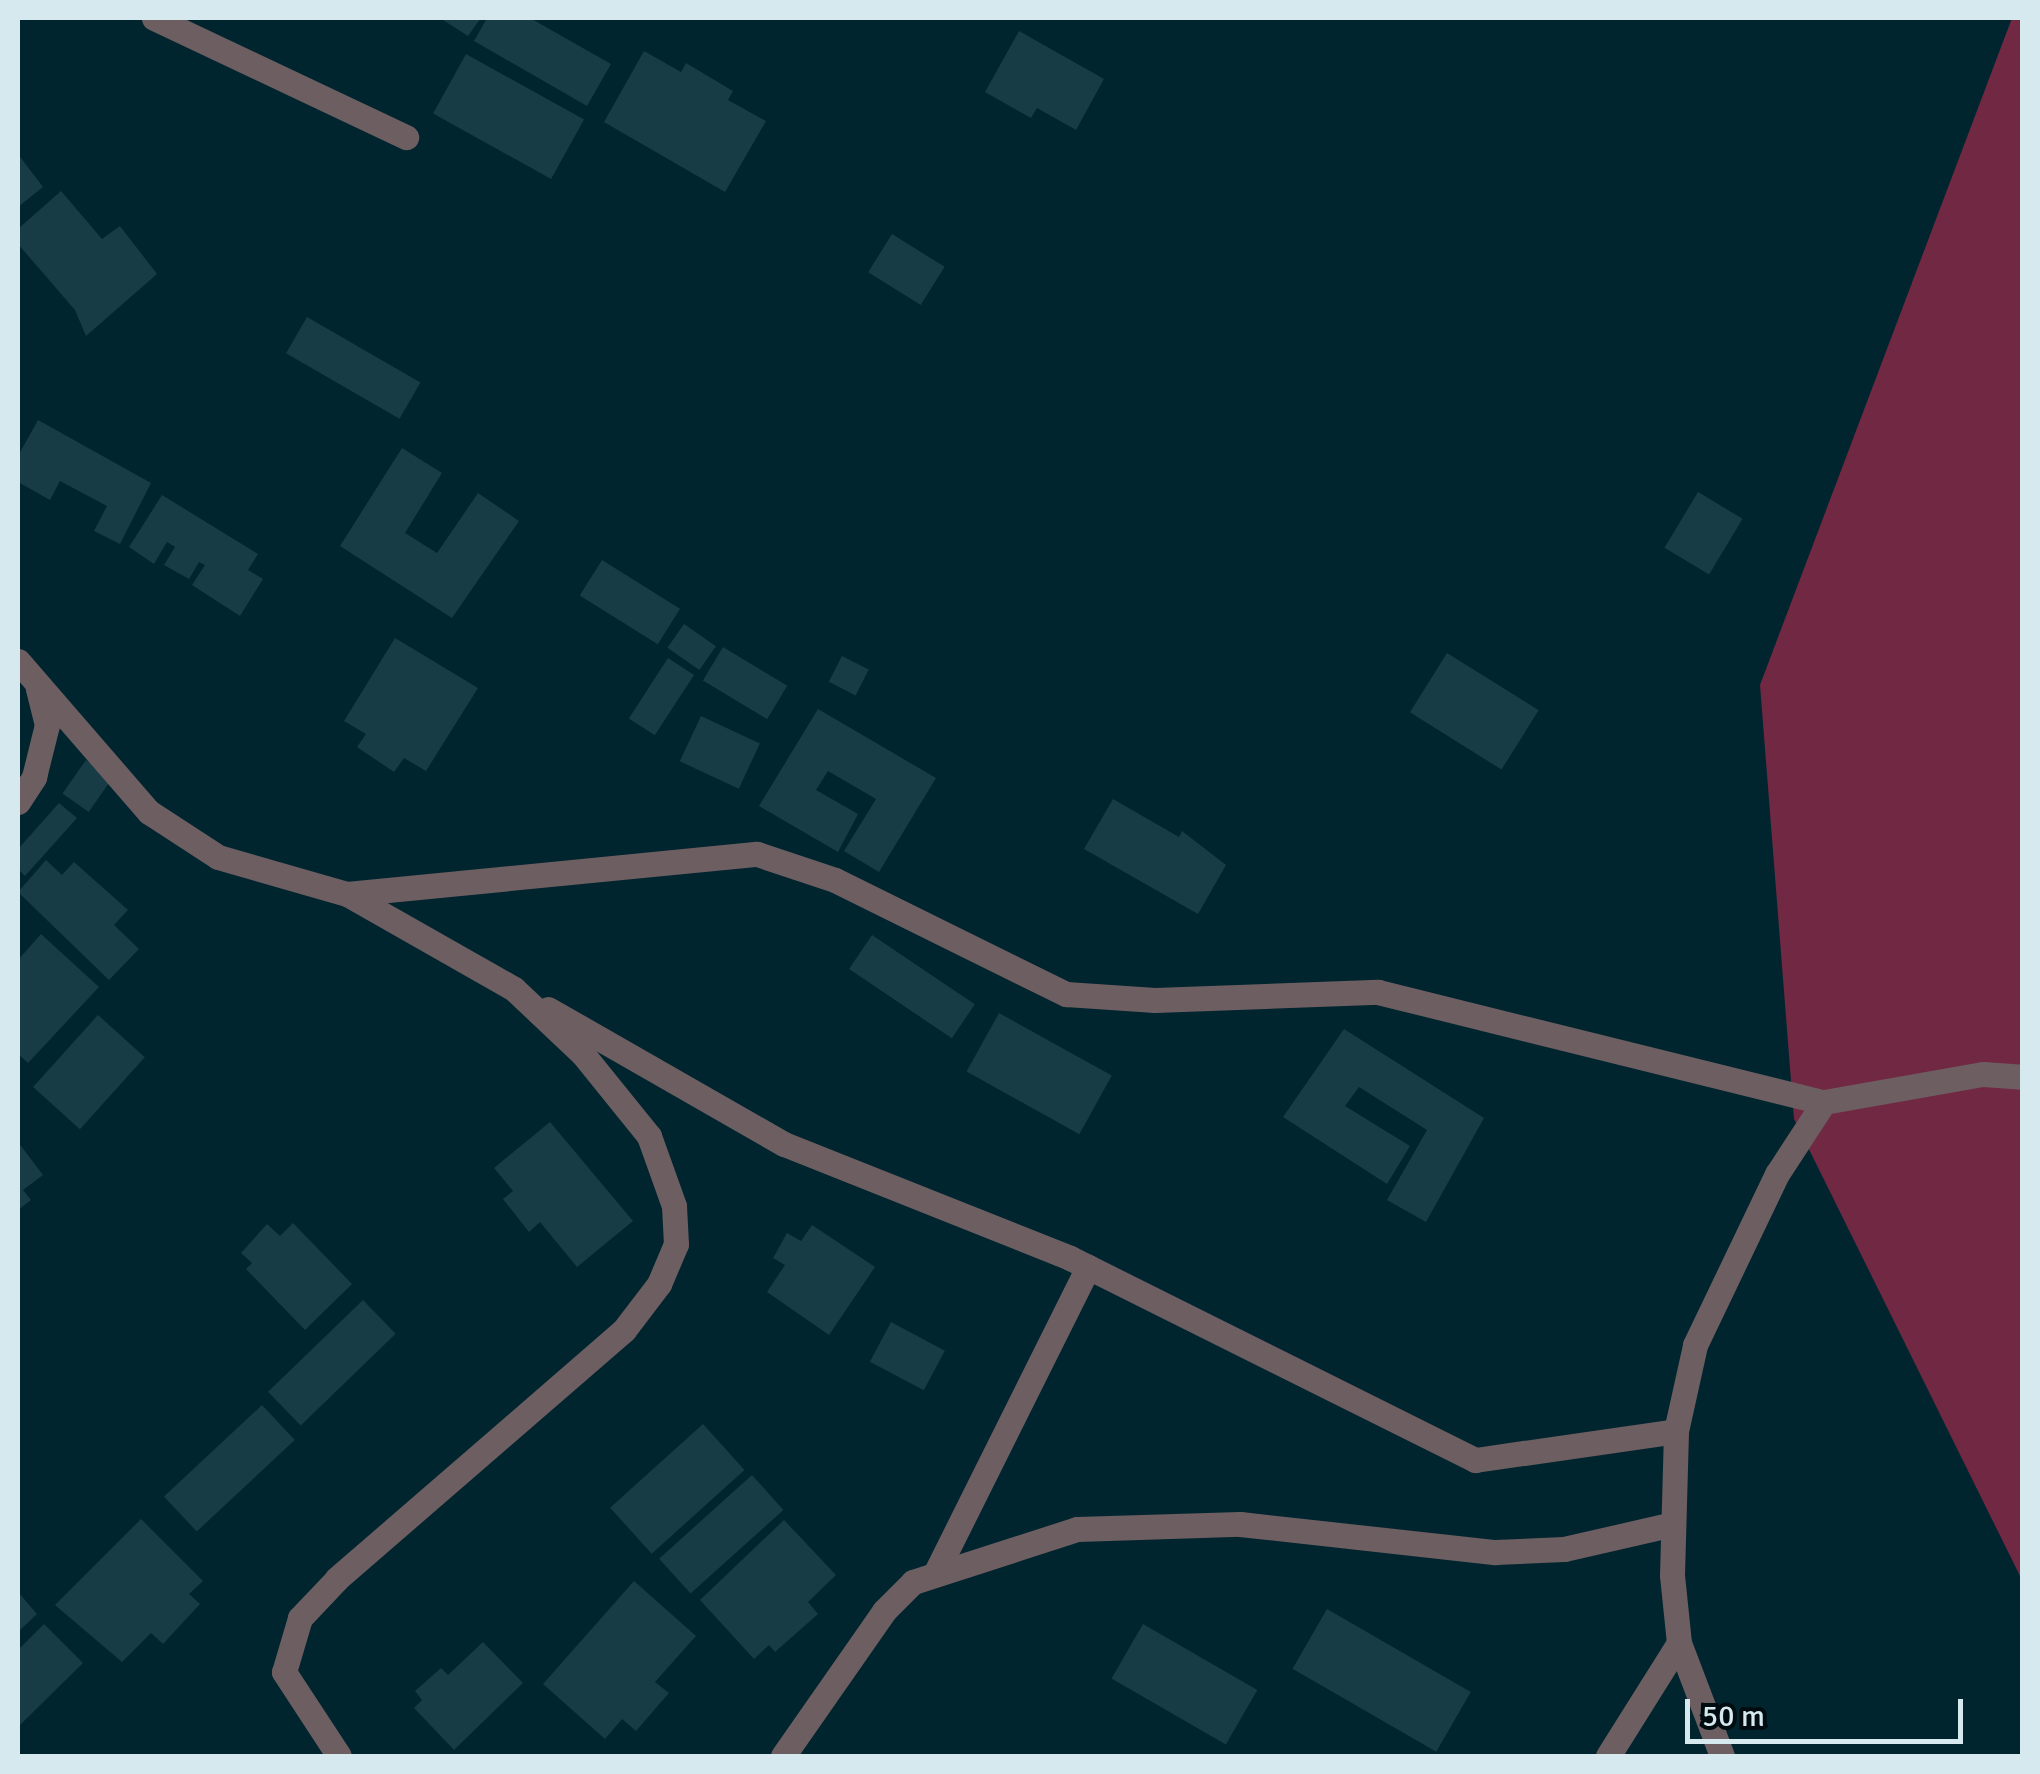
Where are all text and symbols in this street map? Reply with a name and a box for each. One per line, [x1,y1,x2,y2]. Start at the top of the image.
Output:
scale bar [1690,1679,1968,1741]
text: 50 m [1702,1698,1765,1735]

